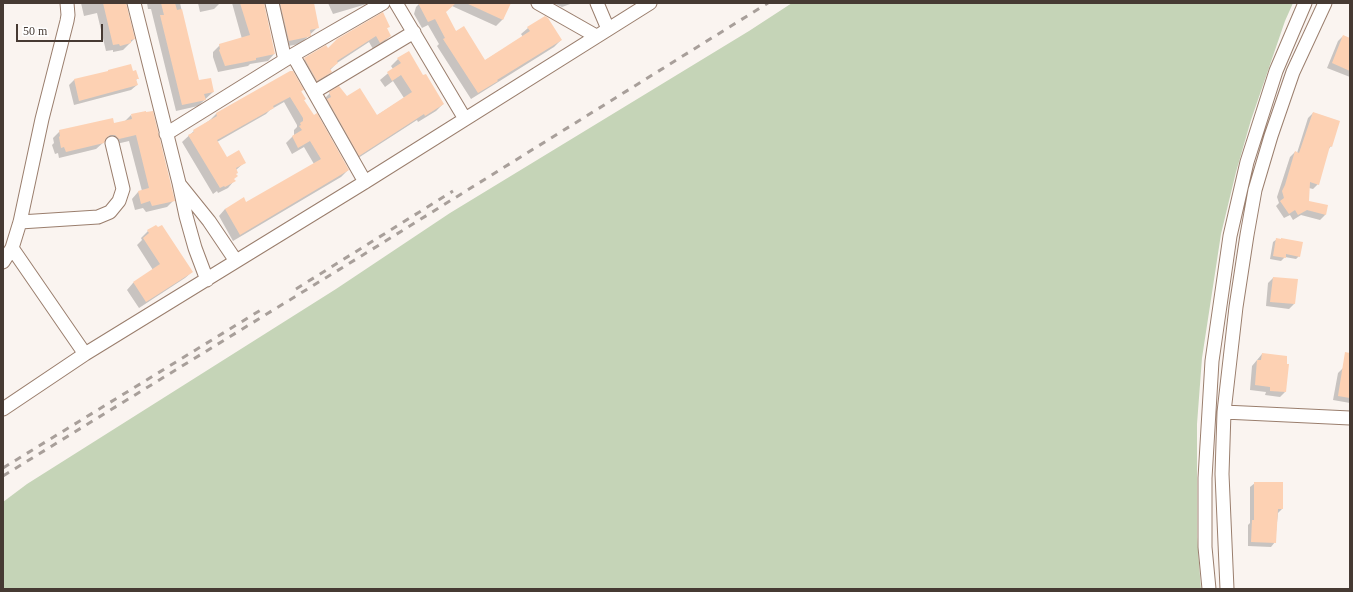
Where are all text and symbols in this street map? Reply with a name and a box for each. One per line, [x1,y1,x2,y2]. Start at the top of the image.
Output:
scale bar [18,16,105,42]
text: 50 m [23,24,47,38]

